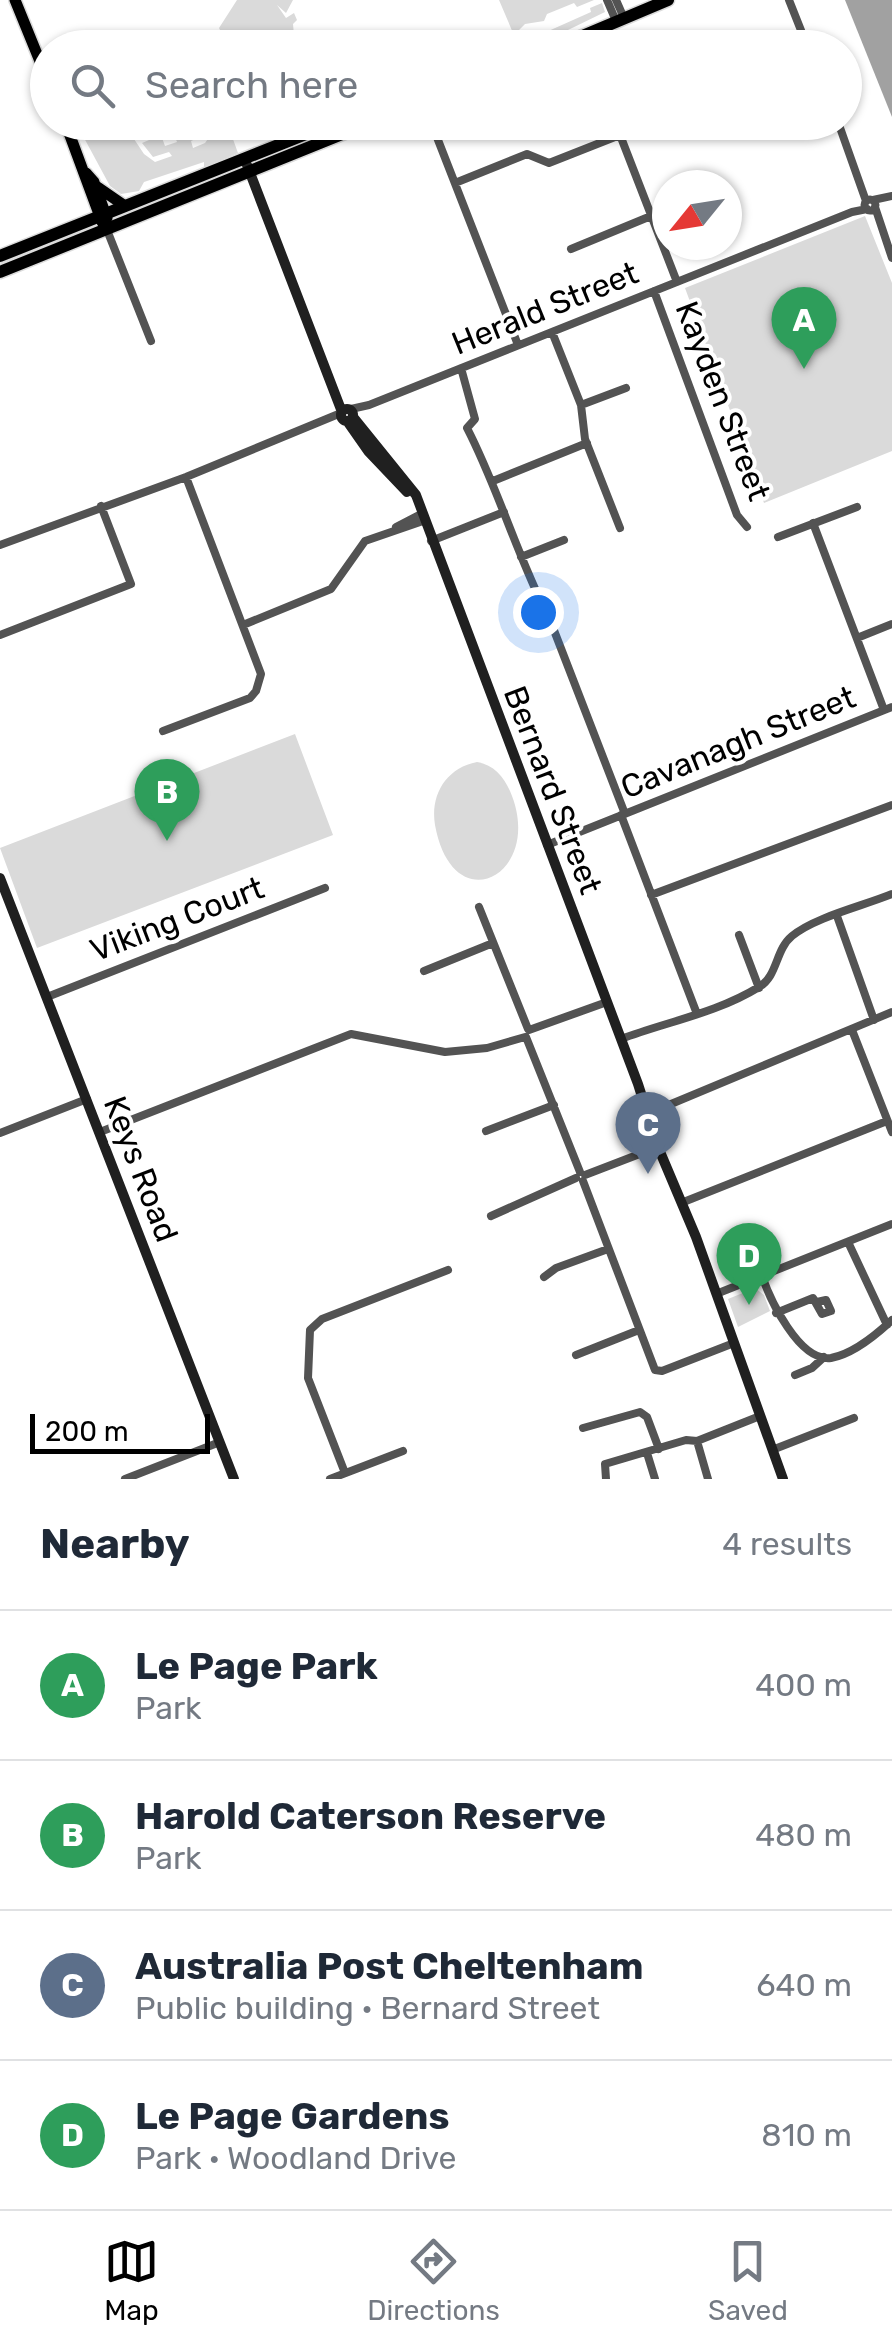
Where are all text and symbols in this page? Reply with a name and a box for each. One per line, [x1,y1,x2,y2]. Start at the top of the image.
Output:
search box [30,30,862,140]
icon: search [65,58,120,113]
text: Search here [145,62,358,108]
north arrow [652,170,742,260]
street label: Herald Street [446,253,644,363]
pin: A [772,286,836,369]
street label: Kayden Street [668,296,778,506]
your location [513,587,564,638]
street label: Cavanagh Street [615,678,861,806]
street label: Bernard Street [496,681,610,899]
pin: B [134,758,200,841]
street label: Viking Court [85,869,269,969]
street label: Keys Road [96,1091,186,1247]
pin: C [616,1092,680,1174]
pin: D [716,1222,782,1305]
scale bar [30,1409,210,1454]
text: 200 m [45,1415,129,1448]
text: Nearby [40,1519,190,1569]
text: 4 results [722,1525,852,1563]
text: Le Page Park [135,1643,378,1689]
text: A [61,1666,84,1704]
text: 400 m [755,1666,852,1704]
text: Park [135,1689,202,1727]
text: Harold Caterson Reserve [135,1793,606,1839]
text: B [61,1816,84,1854]
text: 480 m [755,1816,852,1854]
text: Park [135,1839,202,1877]
text: Australia Post Cheltenham [135,1943,644,1989]
text: C [61,1966,84,2004]
text: 640 m [756,1966,852,2004]
text: Public building · Bernard Street [135,1989,600,2027]
text: Le Page Gardens [135,2093,449,2139]
text: D [61,2116,84,2154]
text: 810 m [761,2116,852,2154]
text: Park · Woodland Drive [135,2139,456,2177]
tab: Map [104,2234,159,2327]
tab: Directions [367,2234,500,2327]
tab: Saved [708,2234,788,2327]

